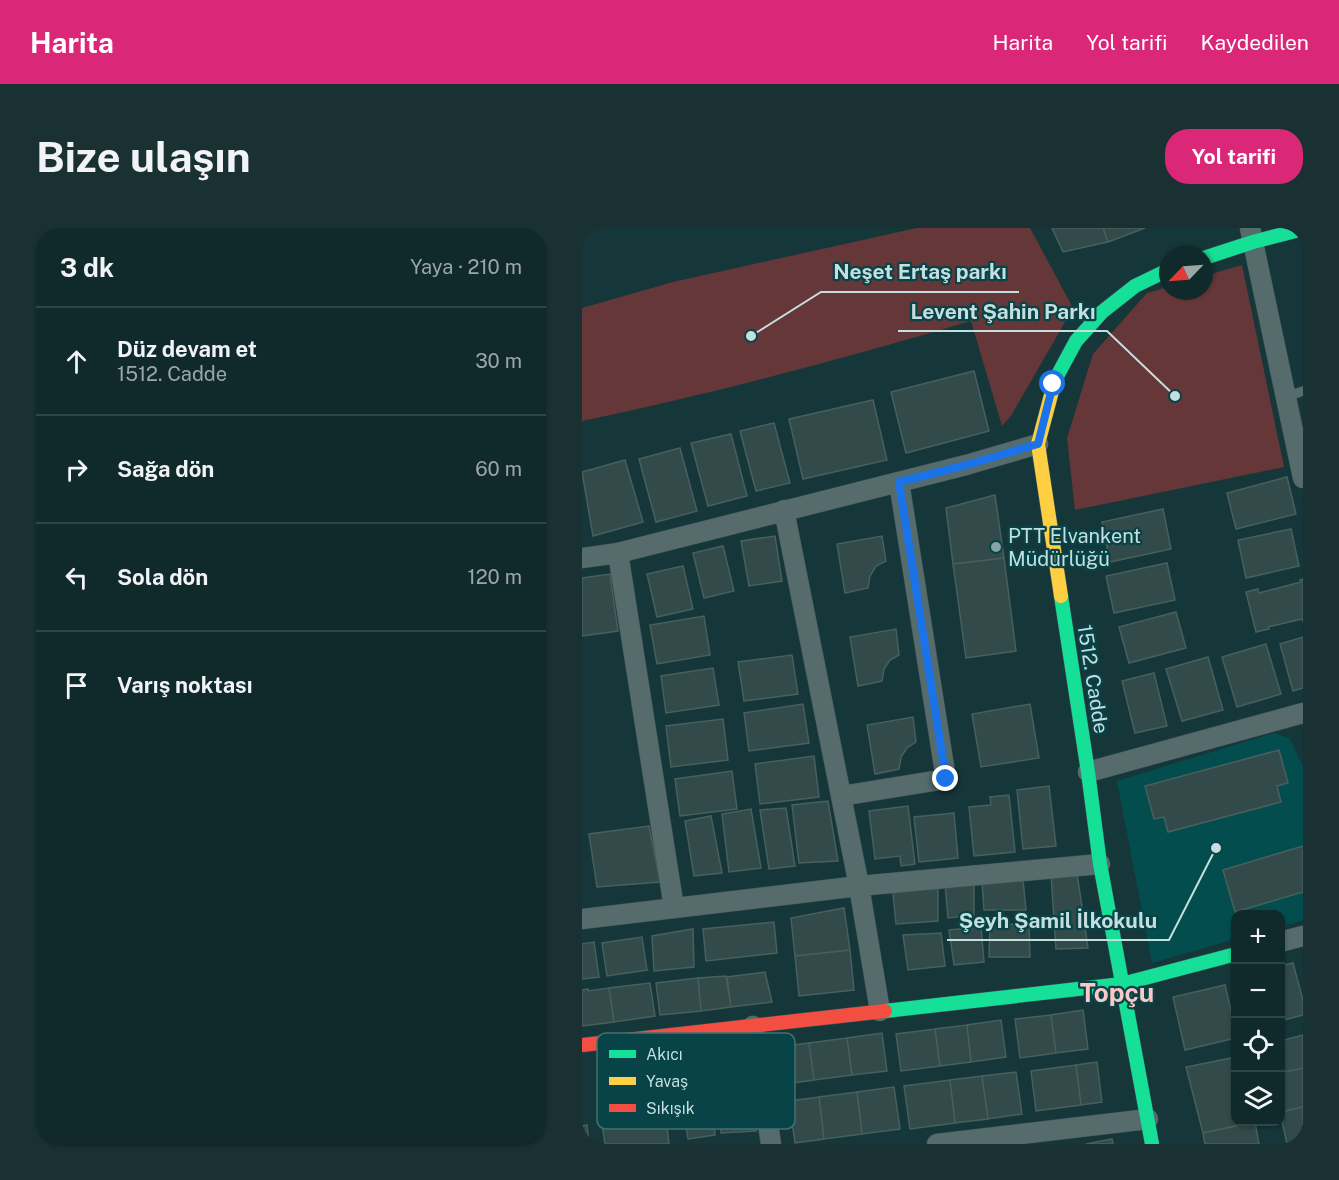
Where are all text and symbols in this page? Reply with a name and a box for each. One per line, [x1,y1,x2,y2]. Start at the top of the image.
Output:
text: Harita [30,26,114,59]
text: Harita [993,30,1053,55]
text: Yol tarifi [1086,30,1167,55]
text: Kaydedilen [1200,30,1309,55]
button: Yol tarifi [1165,129,1303,184]
text: Bize ulaşın [36,132,251,181]
north arrow [1159,246,1213,300]
text: 3 dk [60,252,114,283]
callout: Neşet Ertaş parkı [821,253,1019,292]
text: Yaya · 210 m [410,255,522,279]
text: Neşet Ertaş parkı [833,259,1007,284]
callout: Levent Şahin Parkı [898,292,1107,331]
text: Levent Şahin Parkı [910,299,1096,324]
text: Düz devam et [117,336,257,362]
icon: ahead [60,345,93,378]
text: 30 m [475,349,522,373]
text: 1512. Cadde [117,362,227,386]
route start [1039,370,1065,396]
icon: right [60,453,93,486]
text: Sağa dön [117,456,214,482]
text: 60 m [475,457,522,481]
place label: PTT Elvankent Müdürlüğü [1008,524,1141,571]
marker: PTT Elvankent Müdürlüğü [989,540,1003,554]
icon: left [60,561,93,594]
text: Sola dön [117,564,208,590]
text: 120 m [468,565,522,589]
street label: 1512. Cadde [1073,623,1113,735]
icon: arrive [60,669,93,702]
text: Varış noktası [117,672,252,698]
route end [932,765,958,791]
callout: Şeyh Şamil İlkokulu [947,901,1169,940]
text: Şeyh Şamil İlkokulu [959,908,1157,933]
map controls [1231,910,1285,1126]
button: + [1231,910,1285,964]
button: − [1231,964,1285,1018]
district label: Topçu [1080,977,1154,1008]
button: locate [1231,1018,1285,1072]
legend [597,1033,795,1129]
text: Akıcı [646,1045,683,1064]
text: Yavaş [646,1072,688,1091]
button: layers [1231,1072,1285,1126]
text: Sıkışık [646,1099,695,1118]

